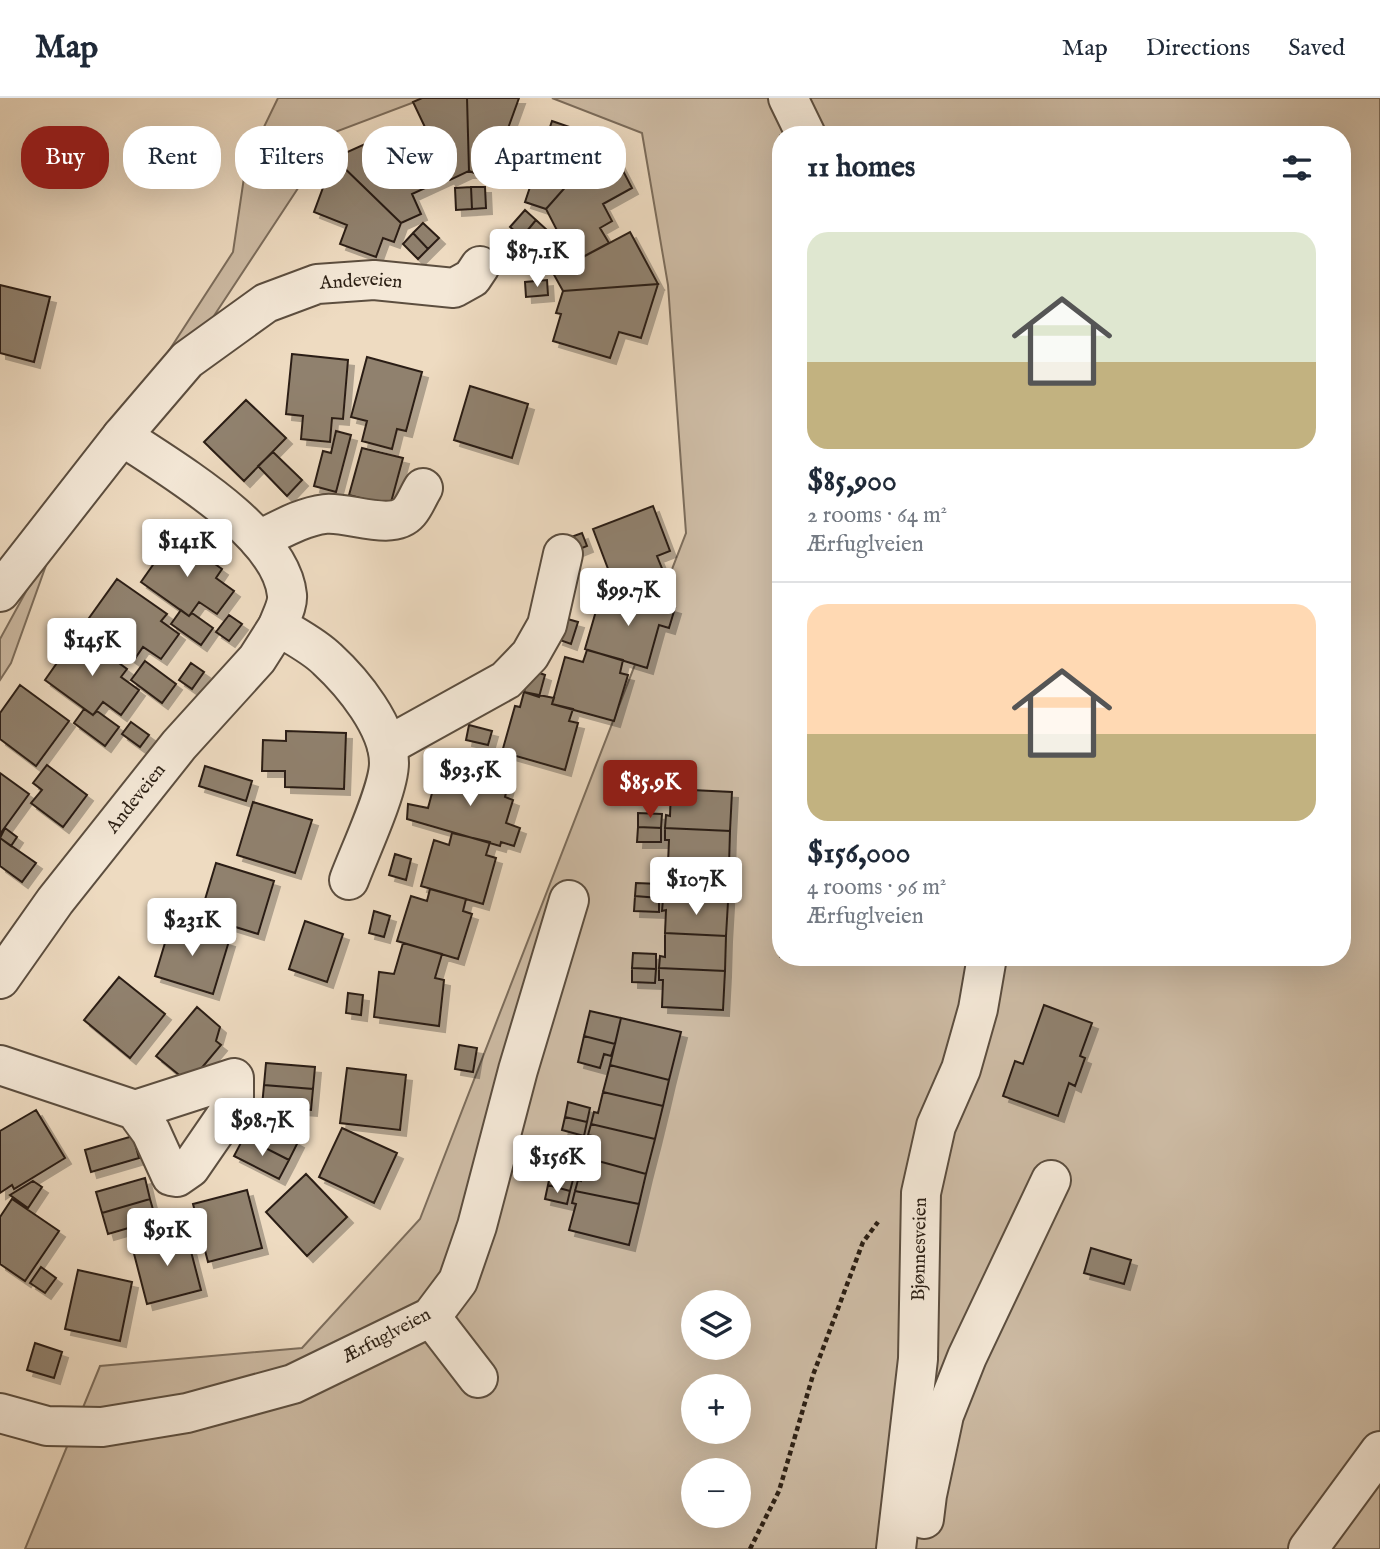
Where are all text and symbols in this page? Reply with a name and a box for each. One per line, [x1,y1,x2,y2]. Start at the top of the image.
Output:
text: Map [35,27,98,69]
text: Map [1062,33,1108,64]
text: Directions [1146,33,1250,64]
text: Saved [1288,33,1345,64]
chip: Buy [21,126,109,189]
chip: Rent [123,126,221,189]
chip: Filters [235,126,348,189]
chip: New [362,126,457,189]
chip: Apartment [471,126,626,189]
text: 11 homes [807,149,915,187]
icon: filters [1278,149,1316,187]
pin: $87.1K [480,230,594,289]
text: $87.1K [506,237,568,266]
street label: Andeveien [318,268,403,296]
icon: home [999,278,1125,404]
text: $85,900 [807,463,897,501]
text: 2 rooms · 64 m² [807,501,947,530]
pin: $141K [138,519,236,579]
text: $141K [158,527,216,556]
text: Ærfuglveien [807,530,924,559]
pin: $99.7K [571,568,685,628]
text: $99.7K [596,576,660,605]
pin: $145K [43,618,141,678]
text: $145K [63,626,121,655]
icon: home [999,650,1125,776]
pin: $93.5K [413,748,527,808]
text: $93.5K [439,756,501,785]
street label: Andeveien [100,759,171,839]
pin: $85.9K [593,760,707,820]
text: $85.9K [619,768,681,797]
text: $156,000 [807,835,910,873]
pin: $107K [647,858,745,917]
text: $107K [666,865,726,894]
text: 4 rooms · 96 m² [807,873,946,902]
pin: $231K [143,898,241,958]
text: Ærfuglveien [807,902,924,931]
text: $231K [163,906,221,935]
pin: $98.7K [205,1098,319,1158]
text: $98.7K [231,1106,293,1135]
pin: $156K [508,1136,606,1195]
text: $156K [529,1143,585,1172]
street label: Bjønnesveien [907,1197,933,1301]
pin: $91K [126,1208,208,1268]
text: $91K [143,1216,191,1245]
map controls [681,1290,751,1528]
button: layers [681,1290,751,1360]
street label: Ærfuglveien [338,1303,435,1370]
button: + [681,1374,751,1444]
button: − [681,1458,751,1528]

